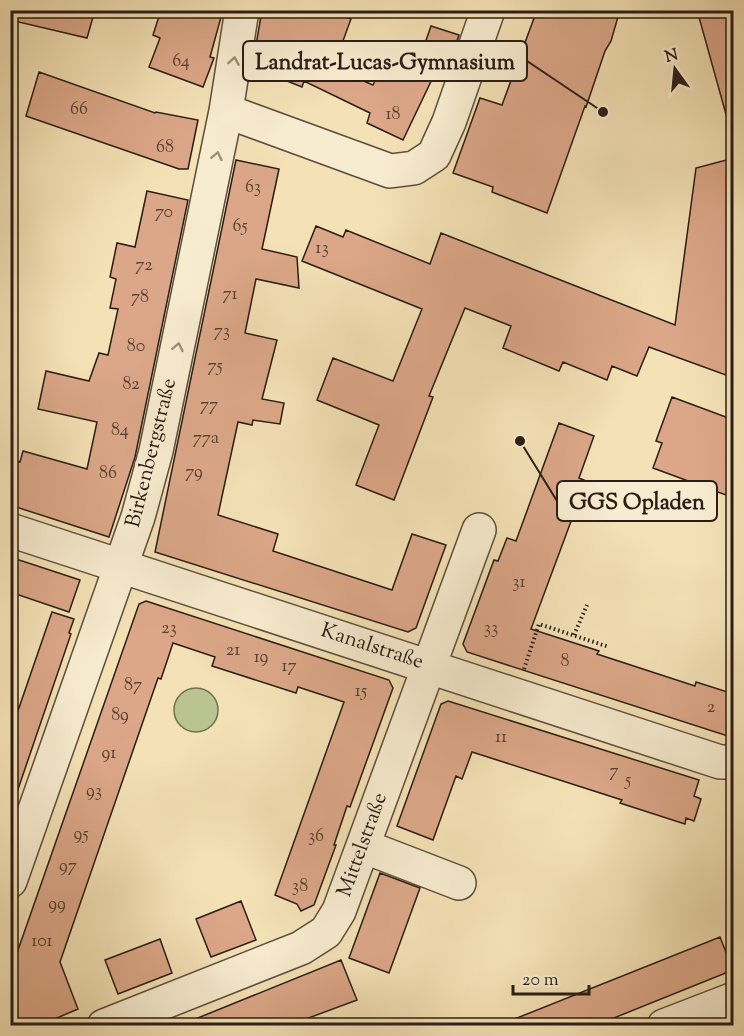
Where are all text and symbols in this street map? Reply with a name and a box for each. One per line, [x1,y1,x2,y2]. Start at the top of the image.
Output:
north arrow [645,39,705,99]
callout: Landrat-Lucas-Gymnasium [243,41,527,81]
text: N [663,44,681,70]
text: Landrat-Lucas-Gymnasium [255,48,516,80]
house number: 64 [172,49,190,75]
one-way arrow [227,56,240,66]
house number: 66 [70,97,88,123]
house number: 18 [385,102,401,128]
house number: 68 [156,135,174,161]
one-way arrow [210,151,223,161]
house number: 63 [245,175,261,201]
house number: 70 [155,200,173,226]
house number: 65 [232,214,248,240]
house number: 13 [315,236,329,262]
house number: 72 [135,253,153,279]
house number: 71 [222,282,238,308]
house number: 78 [131,285,149,311]
house number: 73 [214,319,230,345]
house number: 80 [127,334,145,360]
one-way arrow [171,342,184,352]
house number: 75 [207,354,223,380]
house number: 82 [122,372,140,398]
street label: Birkenbergstraße [119,375,185,531]
house number: 77 [200,393,218,419]
house number: 84 [111,418,129,444]
house number: 77a [193,426,219,452]
house number: 79 [185,460,203,486]
house number: 86 [99,461,117,487]
callout: GGS Opladen [557,481,717,521]
text: GGS Opladen [569,488,705,520]
house number: 31 [512,570,526,596]
house number: 23 [161,616,177,642]
street label: Kanalstraße [317,616,427,678]
house number: 33 [484,616,498,642]
house number: 21 [226,638,240,664]
house number: 19 [254,645,269,671]
house number: 8 [561,649,570,675]
house number: 17 [281,654,297,680]
house number: 87 [124,673,142,699]
house number: 15 [355,679,367,705]
house number: 2 [707,695,716,721]
house number: 89 [111,703,129,729]
house number: 11 [495,725,507,751]
house number: 91 [102,741,116,767]
house number: 7 [609,759,619,785]
house number: 5 [624,768,631,794]
house number: 93 [86,779,102,805]
street label: Mittelstraße [330,789,396,901]
house number: 95 [73,822,89,848]
house number: 36 [308,824,324,850]
house number: 97 [59,854,77,880]
house number: 38 [292,874,308,900]
house number: 99 [48,892,66,918]
house number: 101 [31,929,53,955]
scale bar [513,958,590,996]
text: 20 m [522,968,559,994]

